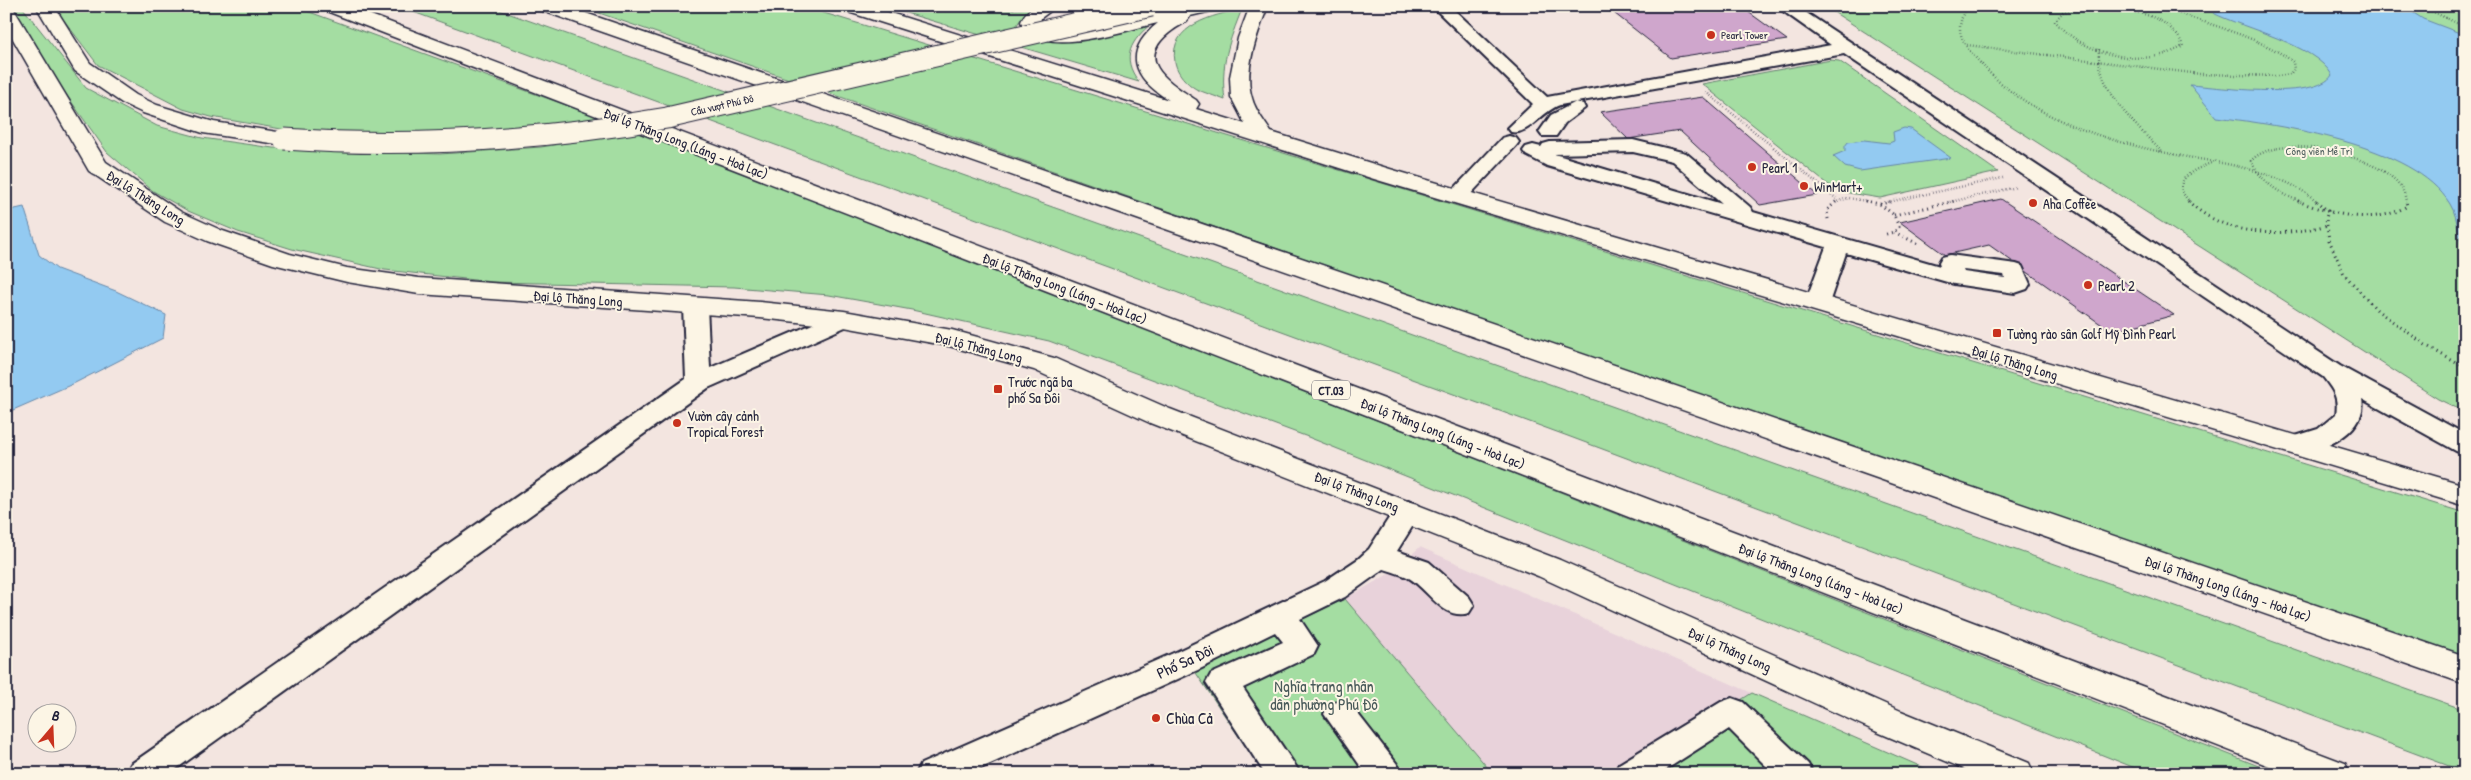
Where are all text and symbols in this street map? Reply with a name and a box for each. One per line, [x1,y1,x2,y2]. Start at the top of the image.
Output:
place label: Pearl Tower [1721,28,1769,42]
marker: Pearl Tower [1705,29,1717,41]
street label: Cầu vượt Phú Đô [689,91,755,119]
street label: Đại lộ Thăng Long (Láng - Hoà Lạc) [601,103,771,184]
park label: Công viên Mễ Trì [2286,144,2352,158]
place label: Pearl 1 [1762,158,1797,177]
marker: Pearl 1 [1746,161,1758,173]
street label: Đại lộ Thăng Long [103,165,189,230]
place label: WinMart+ [1814,177,1863,196]
marker: WinMart+ [1798,180,1810,192]
place label: Aha Coffee [2043,194,2097,213]
marker: Aha Coffee [2027,197,2039,209]
street label: Đại lộ Thăng Long (Láng - Hoà Lạc) [980,248,1150,329]
place label: Pearl 2 [2098,276,2135,295]
marker: Pearl 2 [2082,279,2094,291]
street label: Đại lộ Thăng Long [533,285,623,312]
place label: Tường rào sân Golf Mỹ Đình Pearl [2007,324,2176,344]
street label: Đại lộ Thăng Long [933,327,1025,368]
marker: Tường rào sân Golf Mỹ Đình Pearl [1991,327,2003,339]
street label: Đại lộ Thăng Long [1969,340,2060,385]
place label: Trước ngã ba phố Sa Đôi [1008,372,1073,408]
road number: CT.03 [1312,380,1350,400]
marker: Trước ngã ba phố Sa Đôi [992,383,1004,395]
street label: Đại lộ Thăng Long (Láng - Hoà Lạc) [1358,393,1528,474]
place label: Vườn cây cảnh Tropical Forest [687,406,764,442]
marker: Vườn cây cảnh Tropical Forest [671,417,683,429]
street label: Đại lộ Thăng Long [1312,466,1402,517]
street label: Đại lộ Thăng Long (Láng - Hoà Lạc) [1736,538,1906,619]
street label: Đại lộ Thăng Long (Láng - Hoà Lạc) [2142,551,2314,626]
street label: Đại lộ Thăng Long [1685,622,1775,677]
street label: Phố Sa Đôi [1153,638,1217,684]
park label: Nghĩa trang nhân dân phường Phú Đô [1270,675,1378,715]
north arrow [28,702,78,752]
text: B [50,705,63,725]
place label: Chùa Cả [1166,707,1213,729]
marker: Chùa Cả [1150,712,1162,724]

